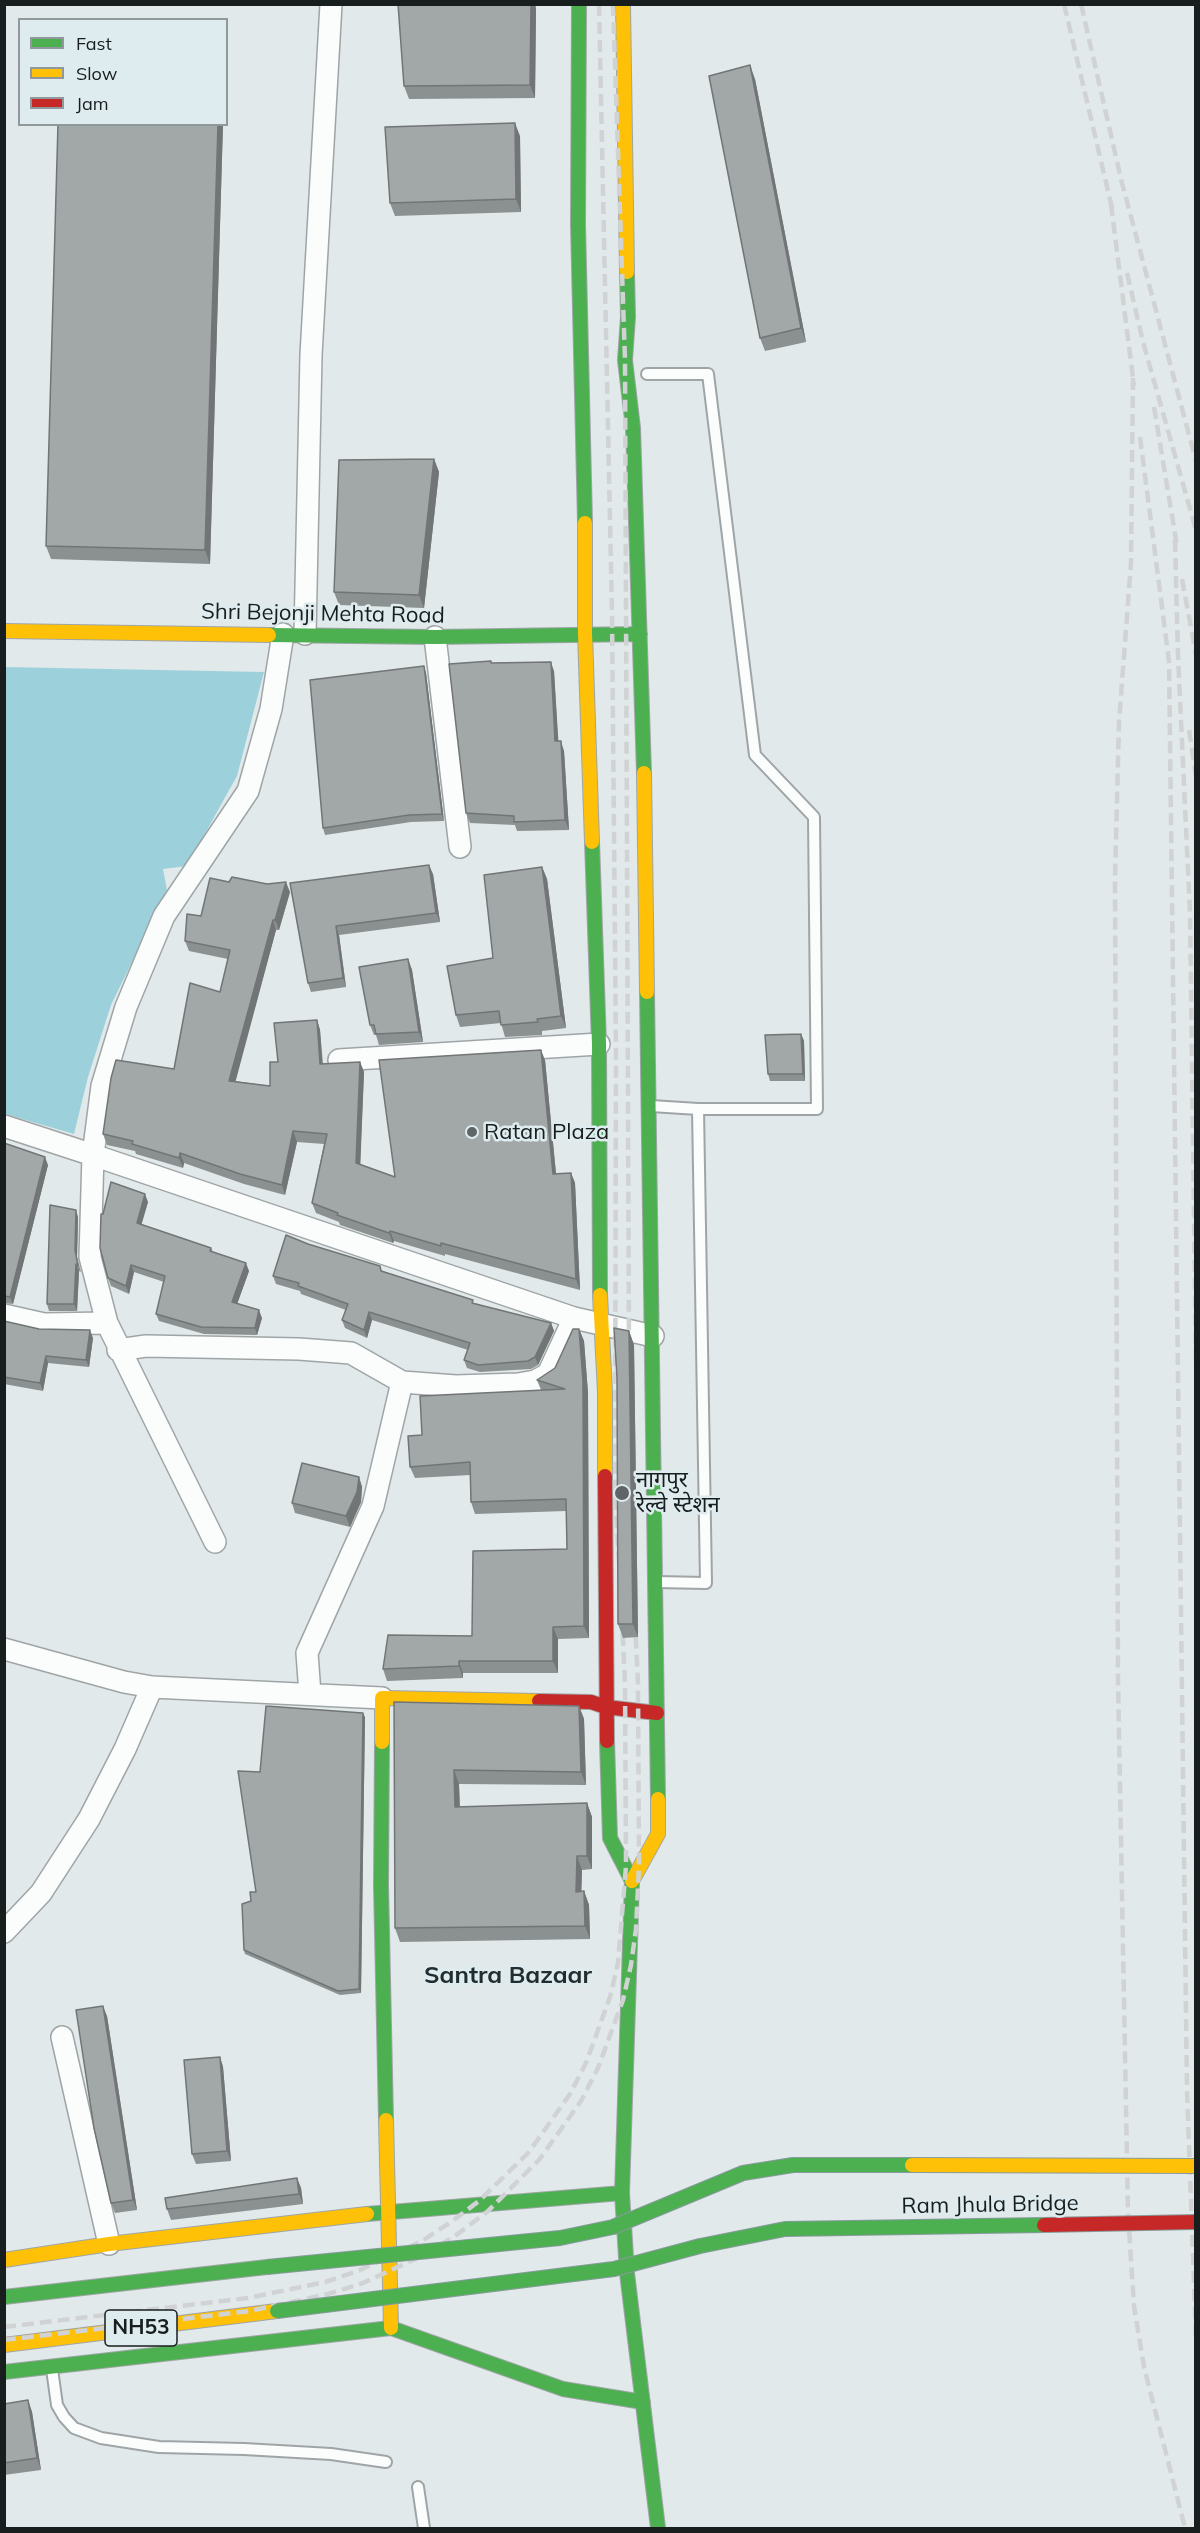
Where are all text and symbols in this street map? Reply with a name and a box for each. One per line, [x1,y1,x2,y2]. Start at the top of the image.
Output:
legend [18,18,228,126]
text: Fast [76,32,112,55]
text: Slow [76,62,117,85]
text: Jam [76,92,109,115]
street label: Shri Bejonji Mehta Road [201,599,445,629]
place label: Ratan Plaza [484,1119,609,1145]
marker: Ratan Plaza [465,1125,479,1139]
place label: नागपुर रेल्वे स्टेशन [636,1467,720,1518]
marker: नागपुर रेल्वे स्टेशन [613,1484,631,1502]
district label: Santra Bazaar [424,1962,592,1990]
street label: Ram Jhula Bridge [901,2190,1079,2220]
road number: NH53 [105,2310,177,2346]

